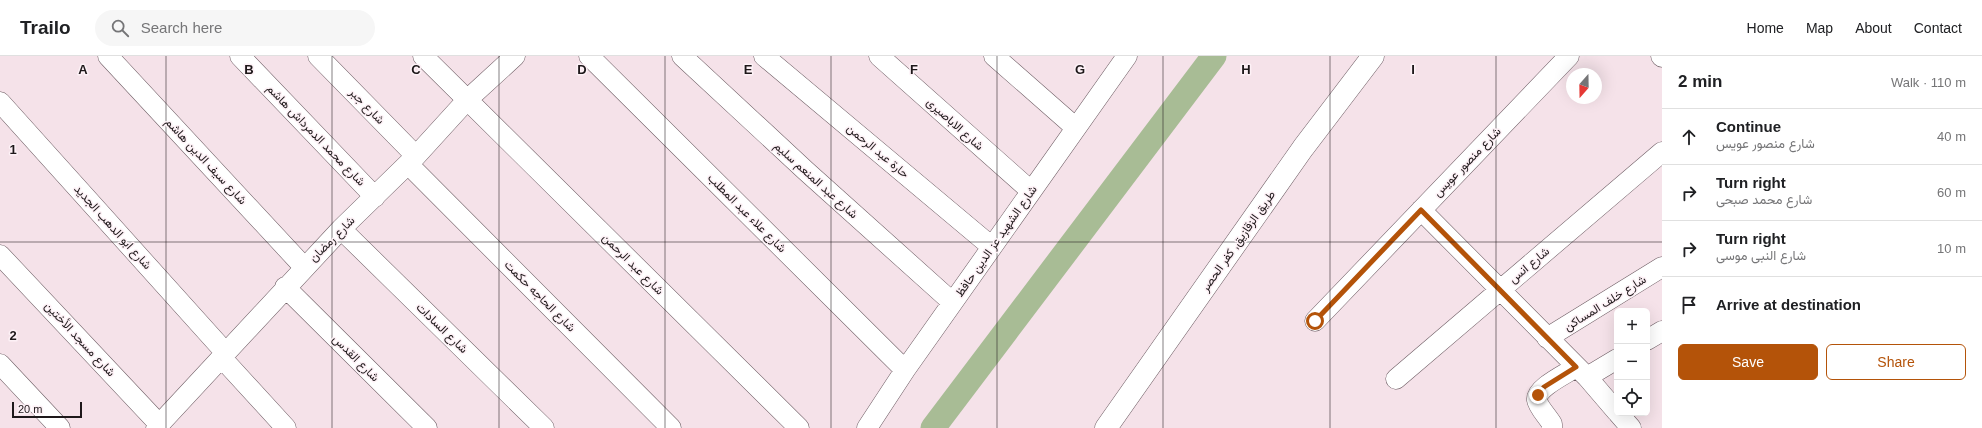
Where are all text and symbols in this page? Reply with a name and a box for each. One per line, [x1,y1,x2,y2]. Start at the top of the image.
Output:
search box [95,10,375,46]
text: Trailo [20,17,71,38]
icon: search [109,17,131,39]
text: Search here [141,19,222,36]
text: Home [1747,20,1784,36]
text: Map [1806,20,1833,36]
text: About [1855,20,1892,36]
text: Contact [1914,20,1962,36]
text: A [78,62,88,77]
text: B [244,62,254,77]
text: C [411,62,421,77]
text: D [577,62,587,77]
text: E [744,62,753,77]
text: F [910,62,918,77]
text: G [1075,62,1085,77]
text: H [1241,62,1251,77]
text: I [1411,62,1415,77]
north arrow [1566,68,1602,104]
text: 2 min [1678,72,1722,91]
text: Walk · 110 m [1891,75,1966,90]
street label: شارع محمد الدمرداش هاشم [262,81,368,190]
street label: شارع جبر [344,84,387,128]
street label: شارع الاباصيرى [922,95,986,155]
street label: شارع سيف الدين هاشم [161,115,250,208]
text: Continue [1716,118,1781,135]
street label: حارة عبد الرحمن [843,121,912,182]
street label: شارع منصور عويس [1430,124,1505,201]
icon: ahead [1678,126,1700,148]
text: 40 m [1937,129,1966,144]
text: شارع منصور عويس [1716,136,1815,151]
street label: شارع عبد المنعم سليم [770,139,861,223]
text: 1 [9,142,17,157]
street label: شارع علاء عبد المطلب [703,171,789,257]
text: Turn right [1716,174,1786,191]
street label: شارع ابو الدهب الجديد [70,182,155,273]
icon: right [1678,182,1700,204]
street label: شارع الشهيد عز الدين حافظ [952,183,1041,301]
text: 60 m [1937,185,1966,200]
street label: طريق الزقازيق, كفر الحصر [1197,188,1279,295]
text: شارع محمد صبحى [1716,192,1812,207]
street label: شارع رمضان [306,213,359,266]
street label: شارع عبد الرحمن [598,230,667,299]
text: Turn right [1716,230,1786,247]
icon: right [1678,238,1700,260]
text: 10 m [1937,241,1966,256]
street label: شارع انس [1506,244,1553,287]
text: شارع النبى موسى [1716,248,1806,263]
street label: شارع الحاجه حكمت [500,258,578,336]
street label: شارع خلف المساكن [1561,272,1650,336]
icon: arrive [1678,294,1700,316]
text: Arrive at destination [1716,296,1861,313]
street label: شارع مسجد الأختين [40,299,118,381]
street label: شارع السادات [412,300,471,357]
map controls [1614,308,1650,416]
button: + [1614,308,1650,344]
route start [1306,312,1324,330]
text: 2 [9,328,17,343]
street label: شارع القدس [328,332,382,386]
button: − [1614,344,1650,380]
button: Save [1678,344,1818,380]
button: Share [1826,344,1966,380]
button: locate [1614,380,1650,416]
route end [1529,386,1547,404]
scale bar [12,400,82,419]
text: 20 m [18,403,42,415]

